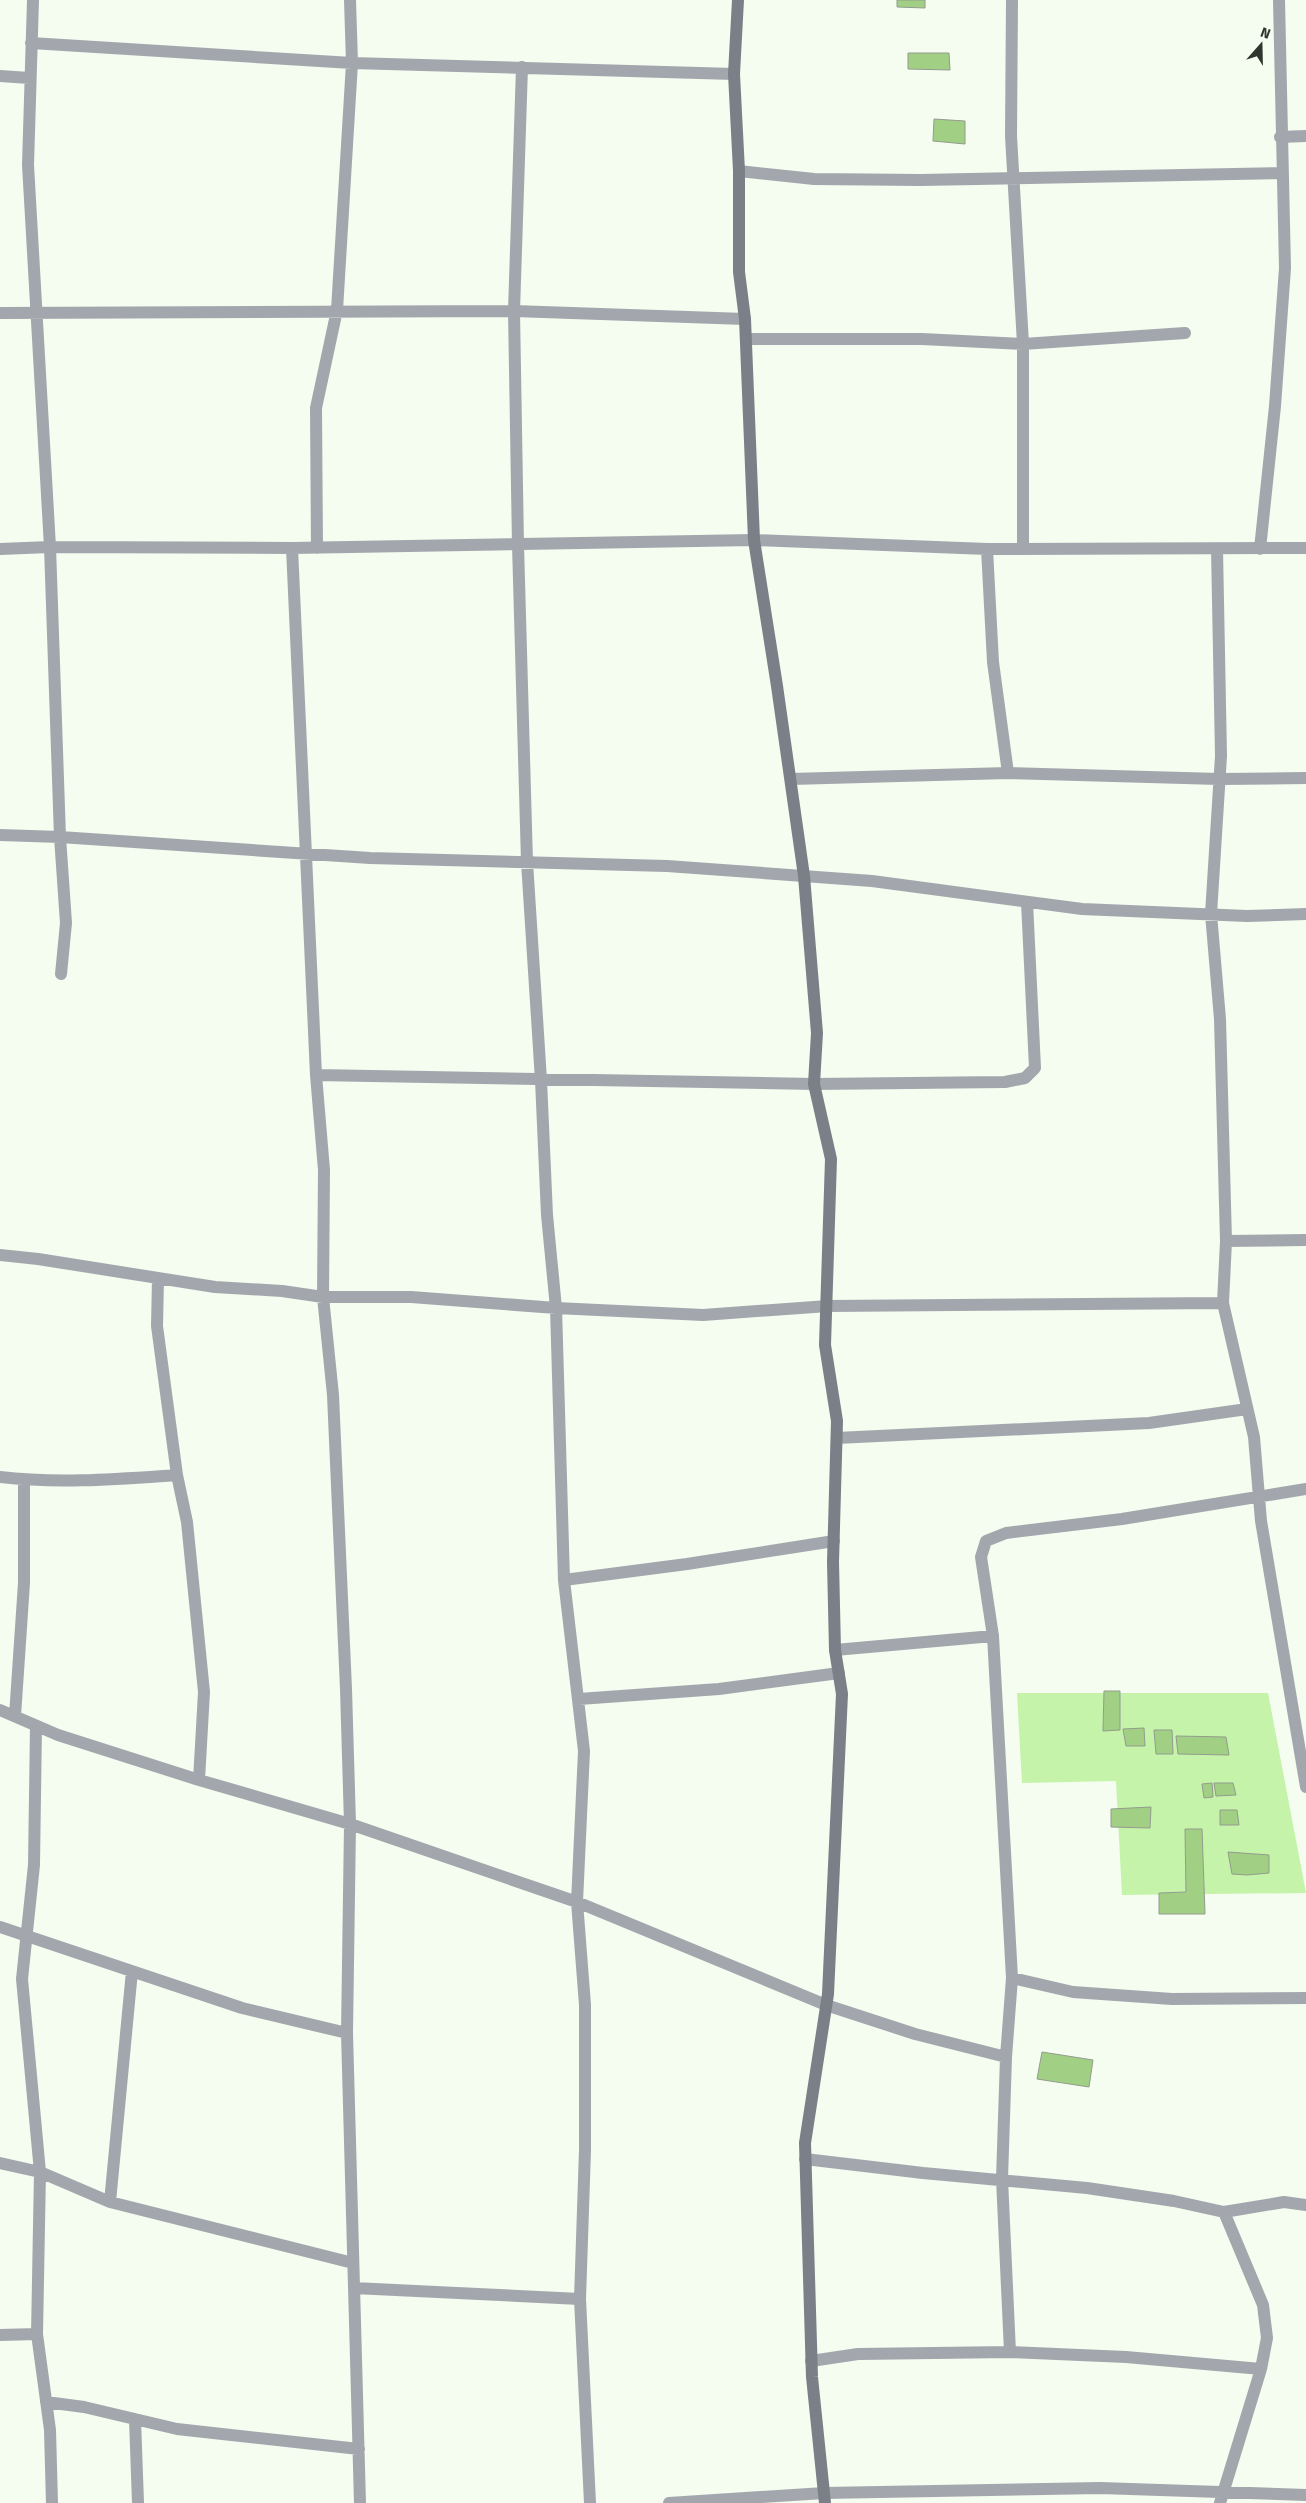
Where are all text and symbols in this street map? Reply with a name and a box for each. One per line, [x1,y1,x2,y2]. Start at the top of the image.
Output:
north arrow [1236,20,1286,70]
text: N [1258,24,1273,43]

